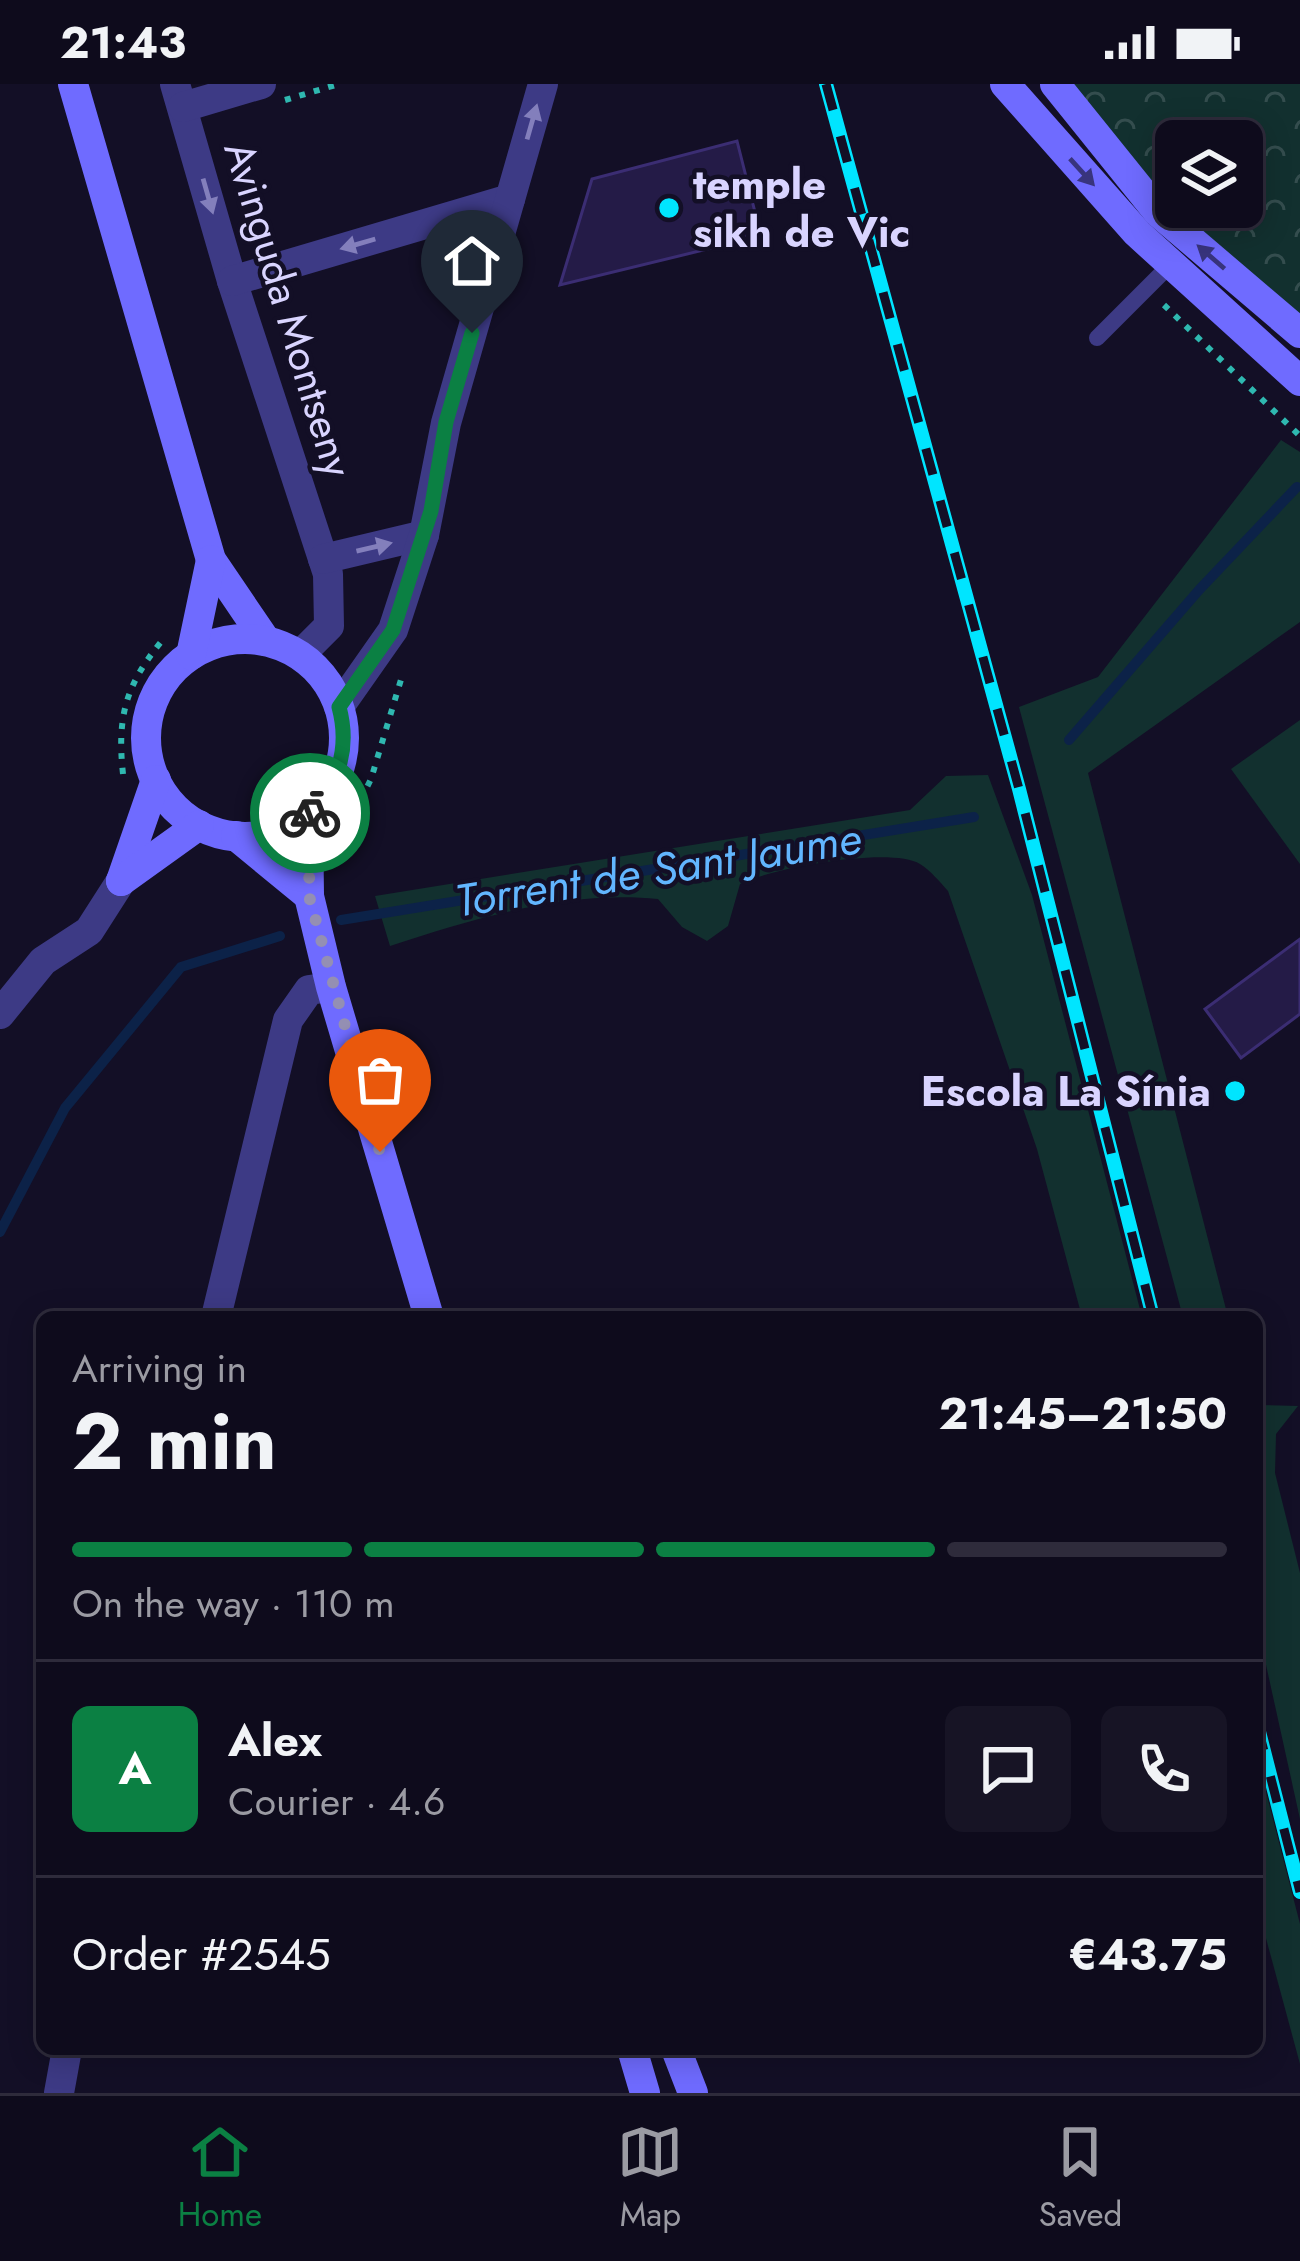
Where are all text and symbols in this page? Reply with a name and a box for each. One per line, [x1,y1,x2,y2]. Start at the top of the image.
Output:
text: 21:43 [60,10,186,75]
one-way arrow [524,103,543,140]
map controls [1155,120,1263,228]
button: layers [1155,120,1263,228]
street label: Avinguda Montseny [209,134,369,485]
place label: temple sikh de Vic [693,154,910,263]
one-way arrow [1068,157,1095,186]
one-way arrow [199,178,218,215]
marker: temple sikh de Vic [656,195,682,221]
pin [421,210,523,333]
icon: home [439,228,505,294]
one-way arrow [339,236,376,254]
one-way arrow [1196,245,1226,271]
one-way arrow [355,537,392,556]
courier [250,753,370,873]
icon: bike [277,780,343,846]
water label: Torrent de Sant Jaume [451,805,866,934]
pin [329,1029,431,1152]
icon: bag [347,1047,413,1113]
place label: Escola La Sínia [921,1061,1211,1122]
marker: Escola La Sínia [1222,1078,1248,1104]
text: Arriving in [72,1340,247,1397]
text: 21:45–21:50 [939,1381,1227,1446]
text: 2 min [72,1386,277,1498]
text: On the way · 110 m [72,1575,395,1632]
button: chat [945,1706,1071,1832]
button: phone [1101,1706,1227,1832]
text: Alex [228,1708,322,1773]
text: A [118,1736,152,1801]
text: Courier · 4.6 [228,1773,445,1830]
text: Order #2545 [72,1922,331,1987]
text: €43.75 [1068,1922,1227,1987]
tab: Home [178,2119,262,2238]
tab: Map [617,2119,683,2238]
tab: Saved [1039,2119,1122,2238]

